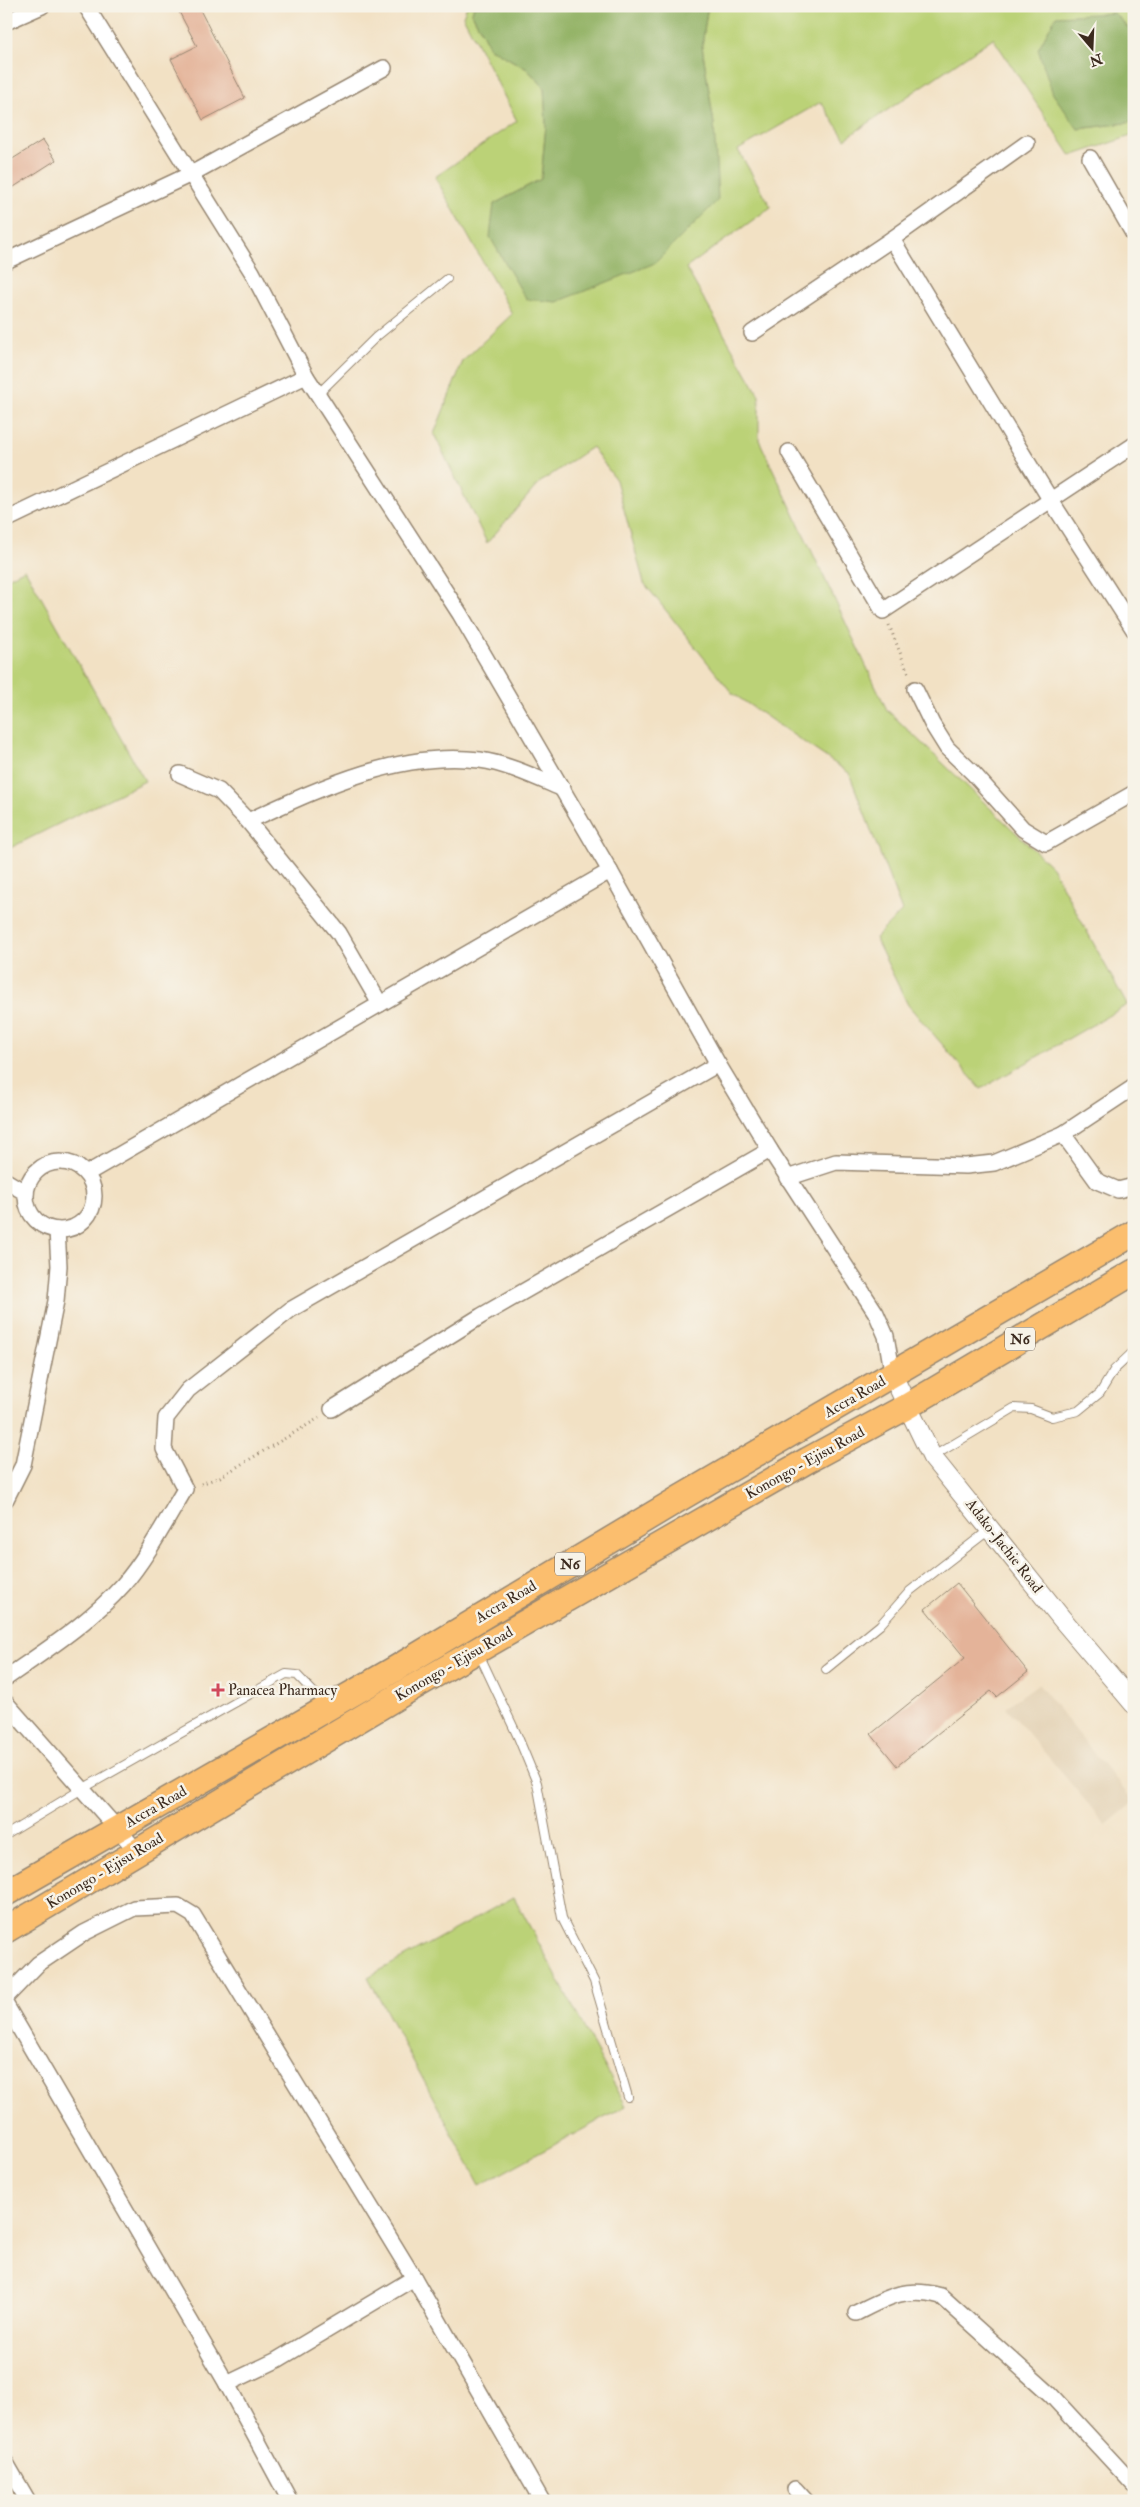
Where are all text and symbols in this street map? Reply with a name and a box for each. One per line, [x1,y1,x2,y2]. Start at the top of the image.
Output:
north arrow [1068,22,1118,72]
text: N [1087,49,1106,70]
road number: N6 [1005,1328,1035,1350]
street label: Accra Road [820,1372,890,1423]
street label: Konongo - Ejisu Road [742,1422,868,1504]
street label: Adako-Jachie Road [960,1494,1047,1598]
road number: N6 [555,1552,585,1576]
street label: Accra Road [471,1576,540,1628]
street label: Konongo - Ejisu Road [392,1622,517,1705]
place label: Panacea Pharmacy [228,1681,337,1700]
marker: Panacea Pharmacy [212,1684,224,1696]
street label: Accra Road [121,1782,191,1833]
street label: Konongo - Ejisu Road [43,1828,167,1913]

